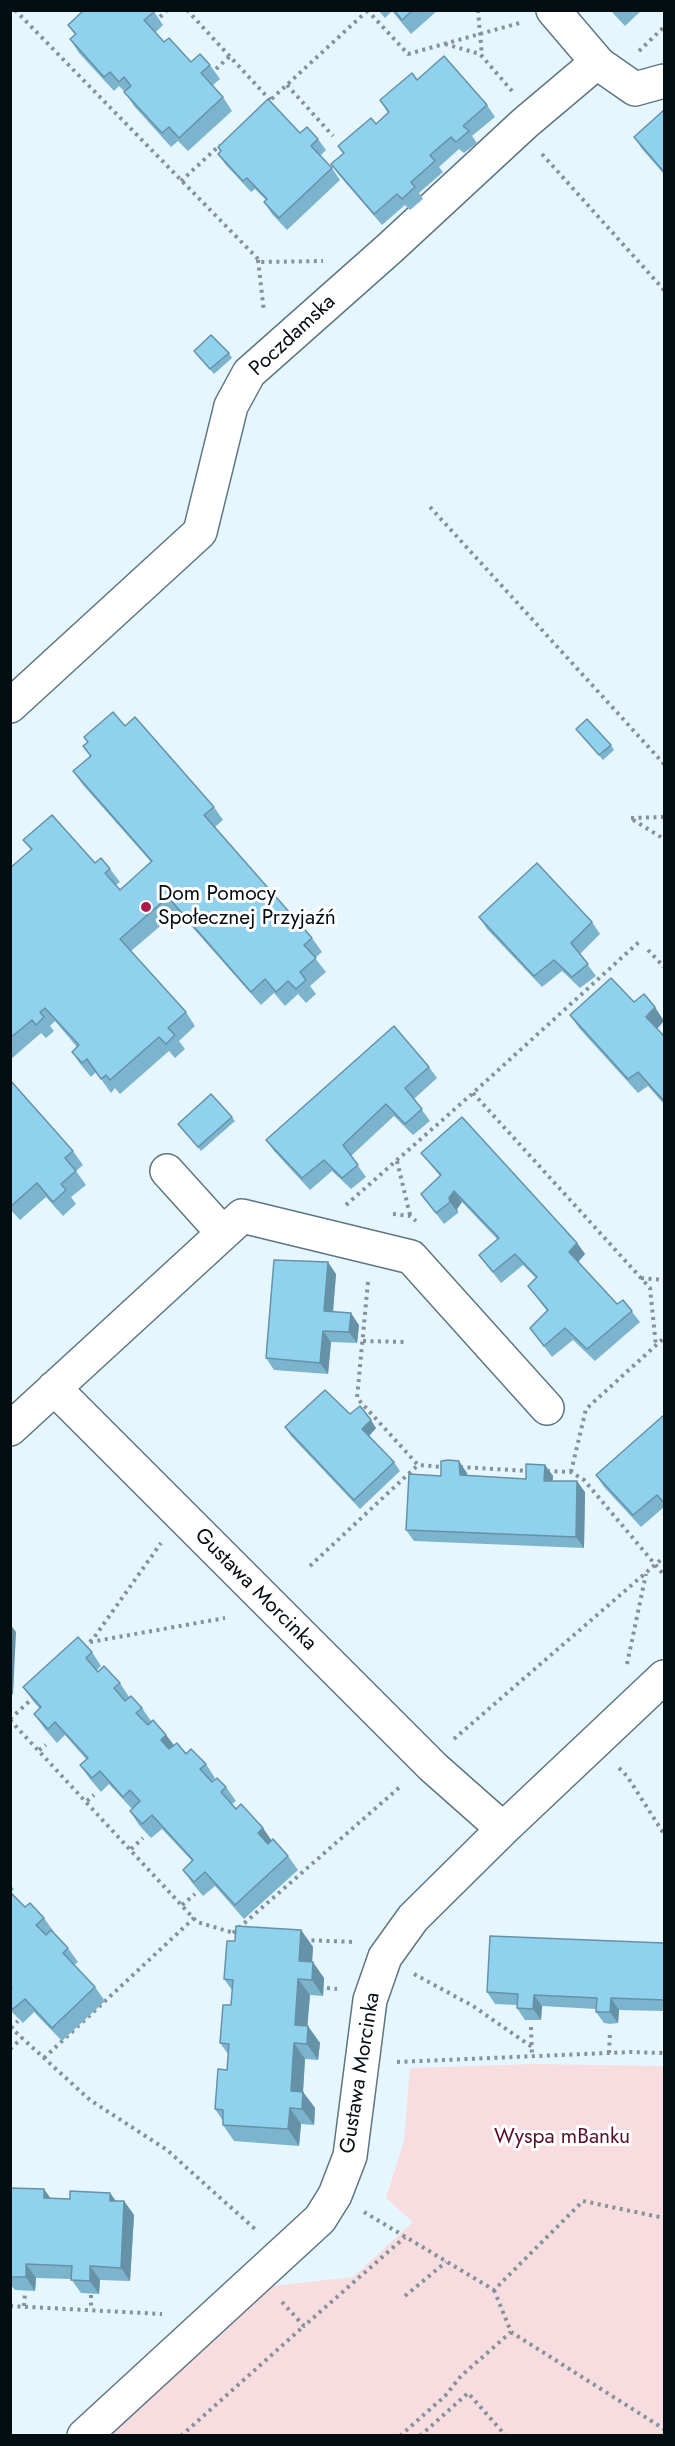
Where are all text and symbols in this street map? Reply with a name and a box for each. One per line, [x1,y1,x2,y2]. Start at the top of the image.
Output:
street label: Poczdamska [245,290,341,382]
place label: Dom Pomocy Społecznej Przyjaźń [158,882,336,932]
marker: Dom Pomocy Społecznej Przyjaźń [139,900,153,914]
street label: Gustawa Morcinka [189,1524,321,1656]
street label: Gustawa Morcinka [336,1991,386,2155]
park label: Wyspa mBanku [494,2125,630,2151]

